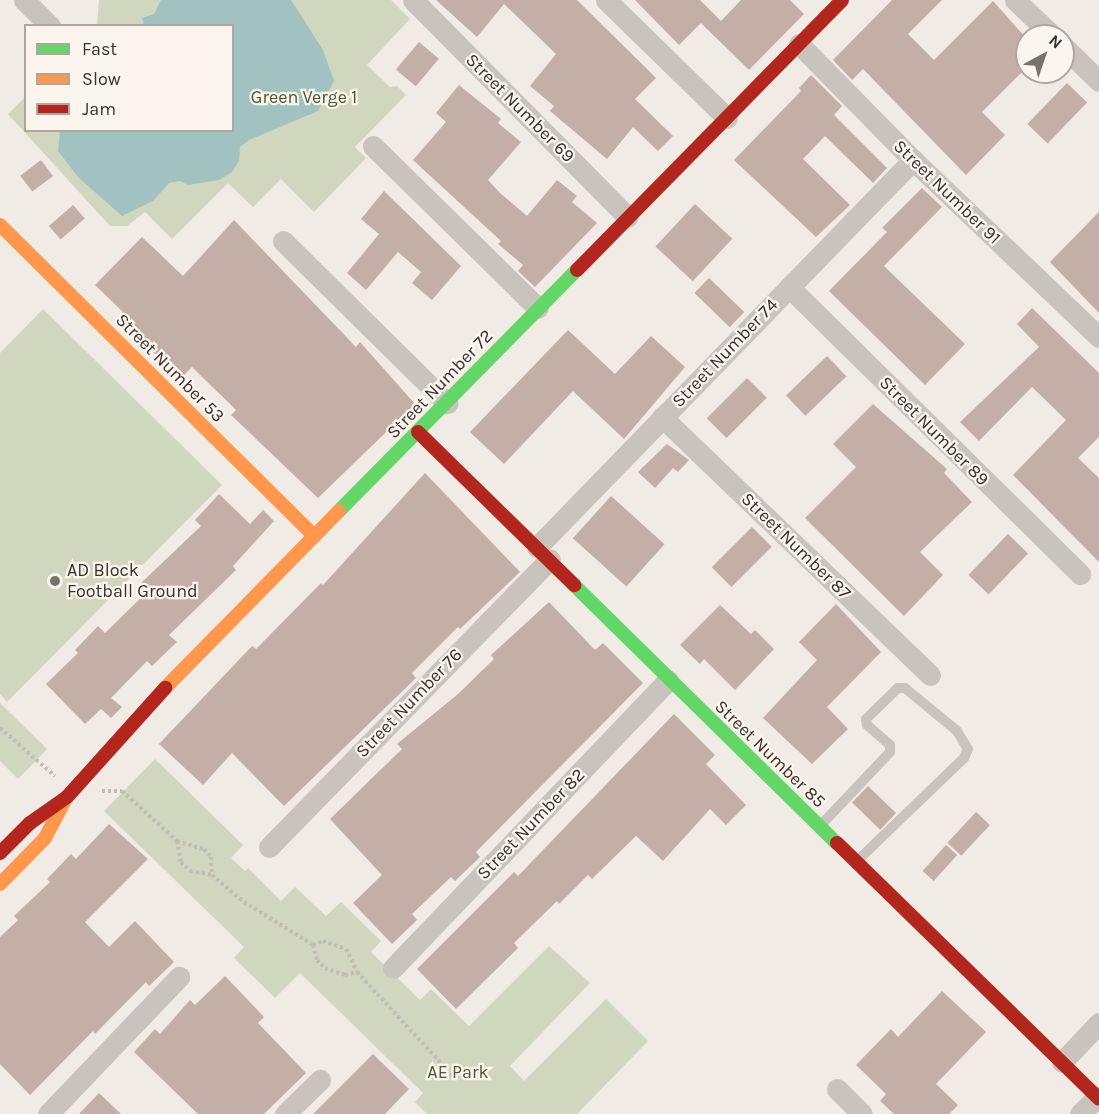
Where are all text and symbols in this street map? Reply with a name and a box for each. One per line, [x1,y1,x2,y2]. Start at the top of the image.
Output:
legend [24,24,234,132]
north arrow [1015,24,1075,84]
text: N [1045,30,1066,52]
text: Fast [82,38,117,60]
street label: Street Number 69 [461,49,579,167]
text: Slow [82,68,121,90]
park label: Green Verge 1 [251,86,357,108]
text: Jam [82,98,116,120]
street label: Street Number 91 [889,135,1005,249]
street label: Street Number 74 [668,294,782,412]
street label: Street Number 53 [111,309,229,427]
street label: Street Number 72 [382,325,498,443]
street label: Street Number 89 [875,372,993,490]
street label: Street Number 87 [737,488,855,604]
place label: AD Block Football Ground [67,560,198,602]
marker: AD Block Football Ground [48,574,62,588]
street label: Street Number 76 [352,644,466,762]
street label: Street Number 85 [710,696,830,812]
street label: Street Number 82 [473,764,589,884]
park label: AE Park [427,1061,489,1083]

